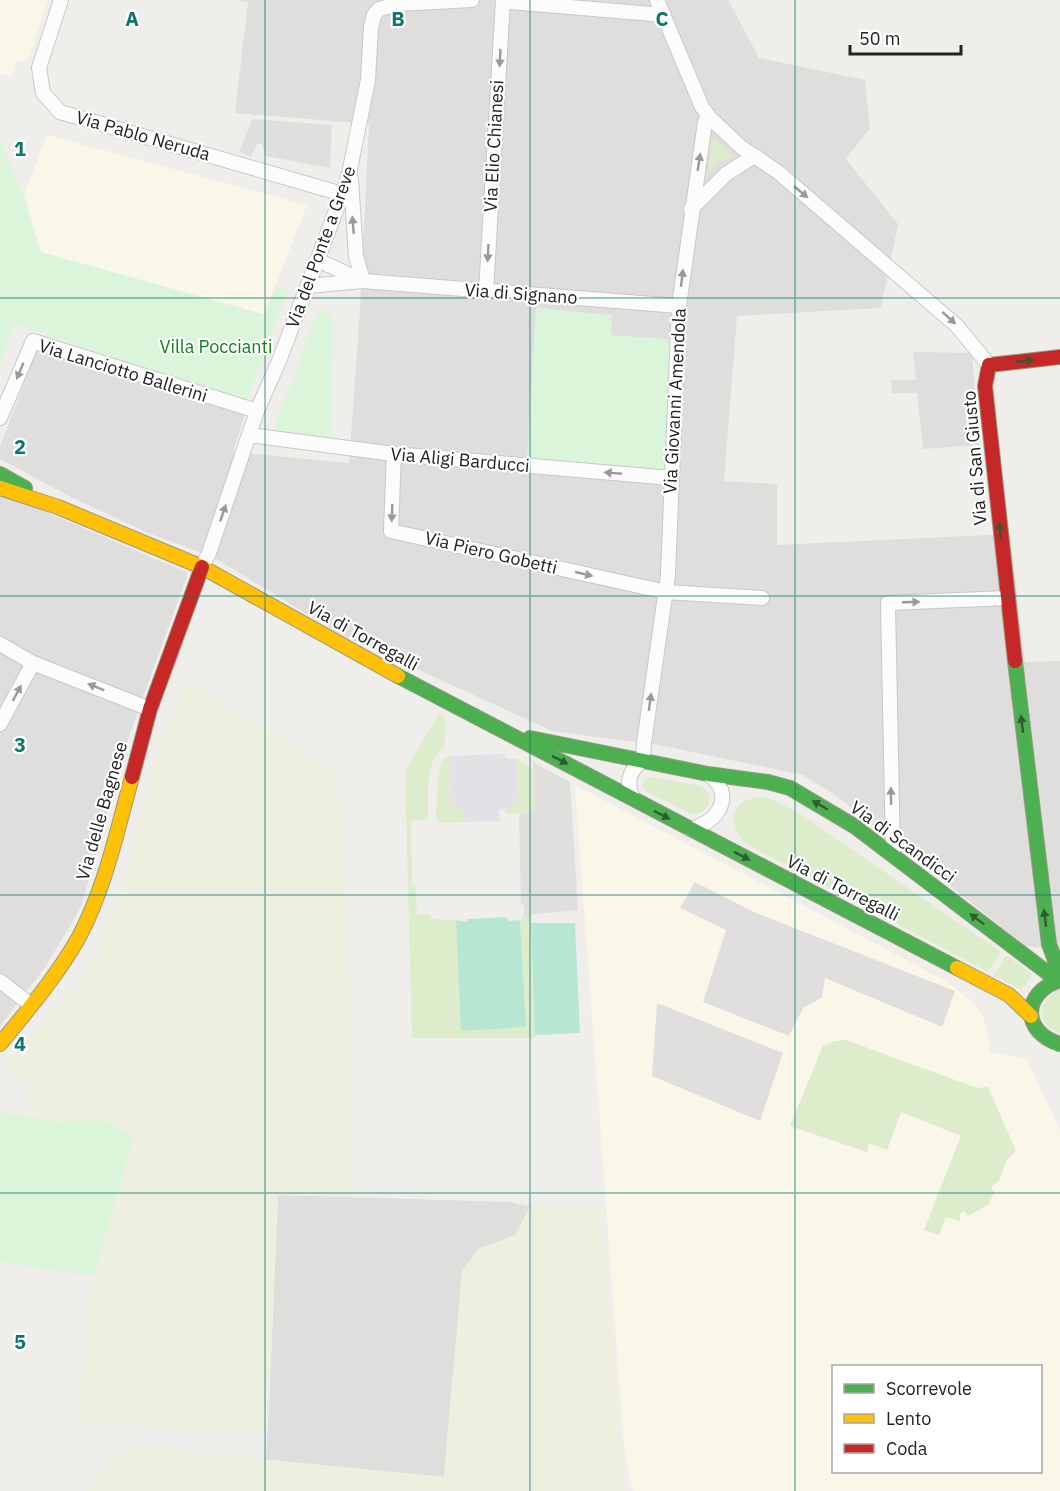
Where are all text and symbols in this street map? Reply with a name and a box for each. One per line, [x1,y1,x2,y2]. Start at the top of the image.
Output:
text: A [125,5,139,32]
text: B [391,5,405,32]
text: C [655,5,669,32]
scale bar [850,18,961,56]
text: 50 m [859,27,901,50]
one-way arrow [495,49,504,68]
street label: Via Elio Chianesi [479,79,508,213]
street label: Via Pablo Neruda [73,105,213,166]
text: 1 [14,135,26,162]
one-way arrow [695,153,704,172]
street label: Via del Ponte a Greve [280,162,361,331]
one-way arrow [793,185,809,198]
one-way arrow [349,215,358,234]
one-way arrow [483,244,493,263]
one-way arrow [678,268,687,287]
street label: Via di Signano [464,278,578,309]
street label: Via Giovanni Amendola [658,307,691,495]
one-way arrow [941,312,957,325]
street label: Via Lanciotto Ballerini [36,334,210,407]
park label: Villa Poccianti [160,335,272,358]
one-way arrow [1015,356,1034,366]
one-way arrow [15,363,25,381]
street label: Via di San Giusto [957,390,992,526]
text: 2 [14,433,26,460]
street label: Via Aligi Barducci [390,442,531,477]
one-way arrow [603,468,622,478]
one-way arrow [218,503,228,521]
one-way arrow [387,503,396,522]
one-way arrow [995,521,1005,540]
street label: Via Piero Gobetti [423,526,560,579]
one-way arrow [575,570,594,579]
street label: Via di Torregalli [303,595,423,676]
one-way arrow [902,598,921,607]
one-way arrow [86,682,104,692]
one-way arrow [12,685,21,702]
one-way arrow [646,693,655,712]
one-way arrow [1018,715,1027,734]
text: 3 [14,731,26,758]
street label: Via delle Bagnese [71,739,132,883]
one-way arrow [551,756,568,765]
one-way arrow [887,787,896,806]
street label: Via di Scandicci [846,795,961,888]
one-way arrow [811,800,828,810]
one-way arrow [653,810,670,819]
street label: Via di Torregalli [783,849,904,926]
one-way arrow [734,851,751,861]
one-way arrow [1041,908,1050,927]
one-way arrow [970,914,985,926]
text: 4 [14,1030,26,1057]
text: 5 [14,1328,26,1355]
legend [832,1365,1042,1473]
text: Scorrevole [886,1377,972,1400]
text: Lento [886,1407,931,1430]
text: Coda [886,1437,928,1460]

